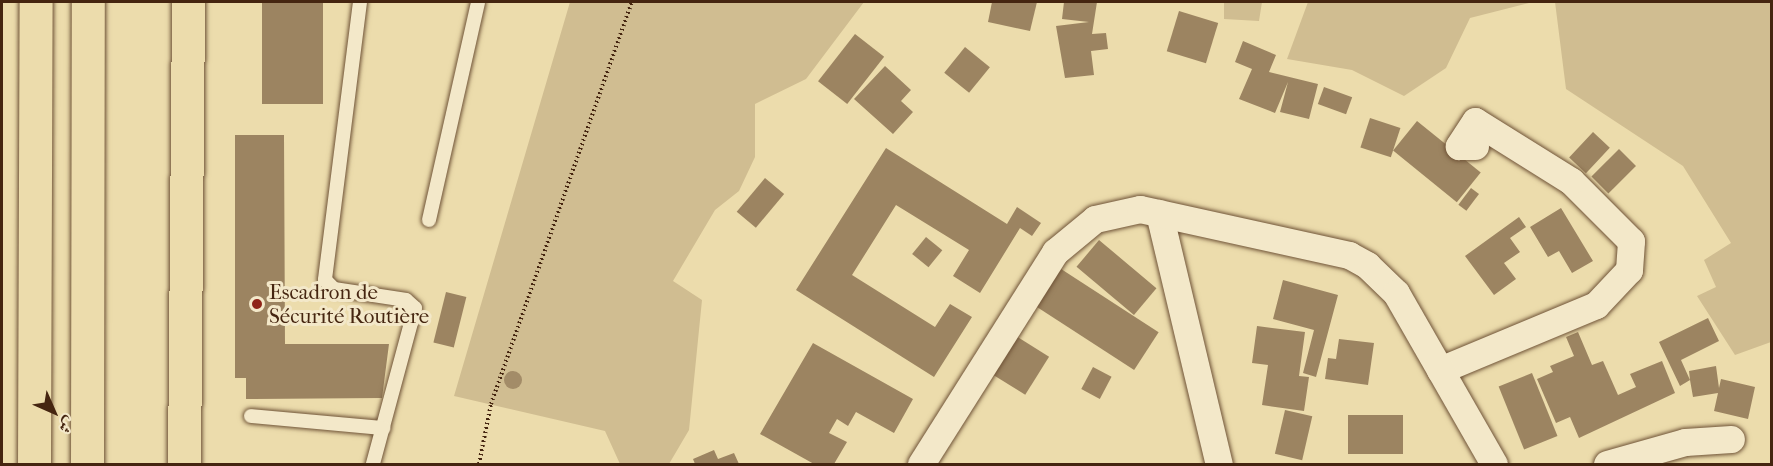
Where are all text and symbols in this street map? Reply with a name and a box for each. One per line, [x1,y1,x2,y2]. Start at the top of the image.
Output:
place label: Escadron de Sécurité Routière [269,279,429,329]
marker: Escadron de Sécurité Routière [250,297,264,311]
north arrow [24,382,84,442]
text: ش [55,413,79,437]

